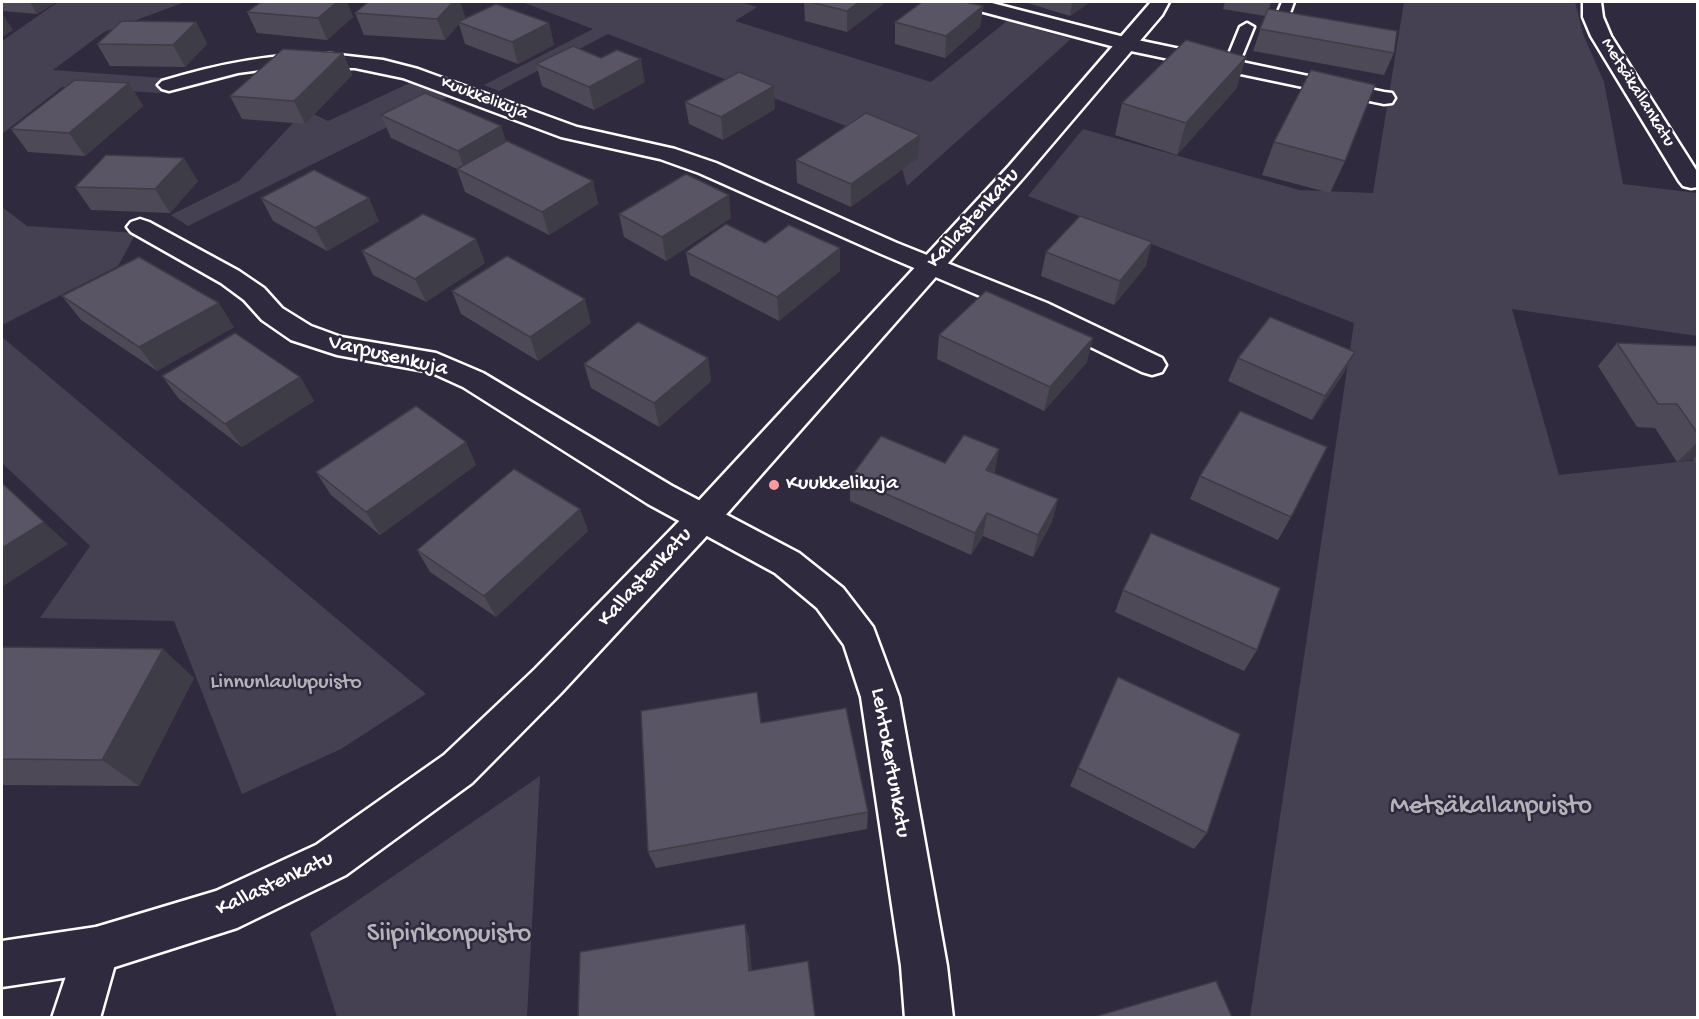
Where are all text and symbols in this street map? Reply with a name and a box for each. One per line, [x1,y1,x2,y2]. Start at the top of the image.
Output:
street label: Metsäkallankatu [1595,35,1679,151]
street label: Kuukkelikuja [437,72,531,126]
street label: Kallastenkatu [922,163,1026,275]
street label: Varpusenkuja [326,330,450,384]
place label: Kuukkelikuja [786,472,898,498]
marker: Kuukkelikuja [767,478,781,492]
street label: Kallastenkatu [593,523,699,633]
park label: Linnunlaulupuisto [210,671,362,697]
street label: Lehtokertunkatu [863,686,915,840]
park label: Metsäkallanpuisto [1390,792,1592,824]
street label: Kallastenkatu [212,846,338,924]
park label: Siipirikonpuisto [367,920,531,952]

